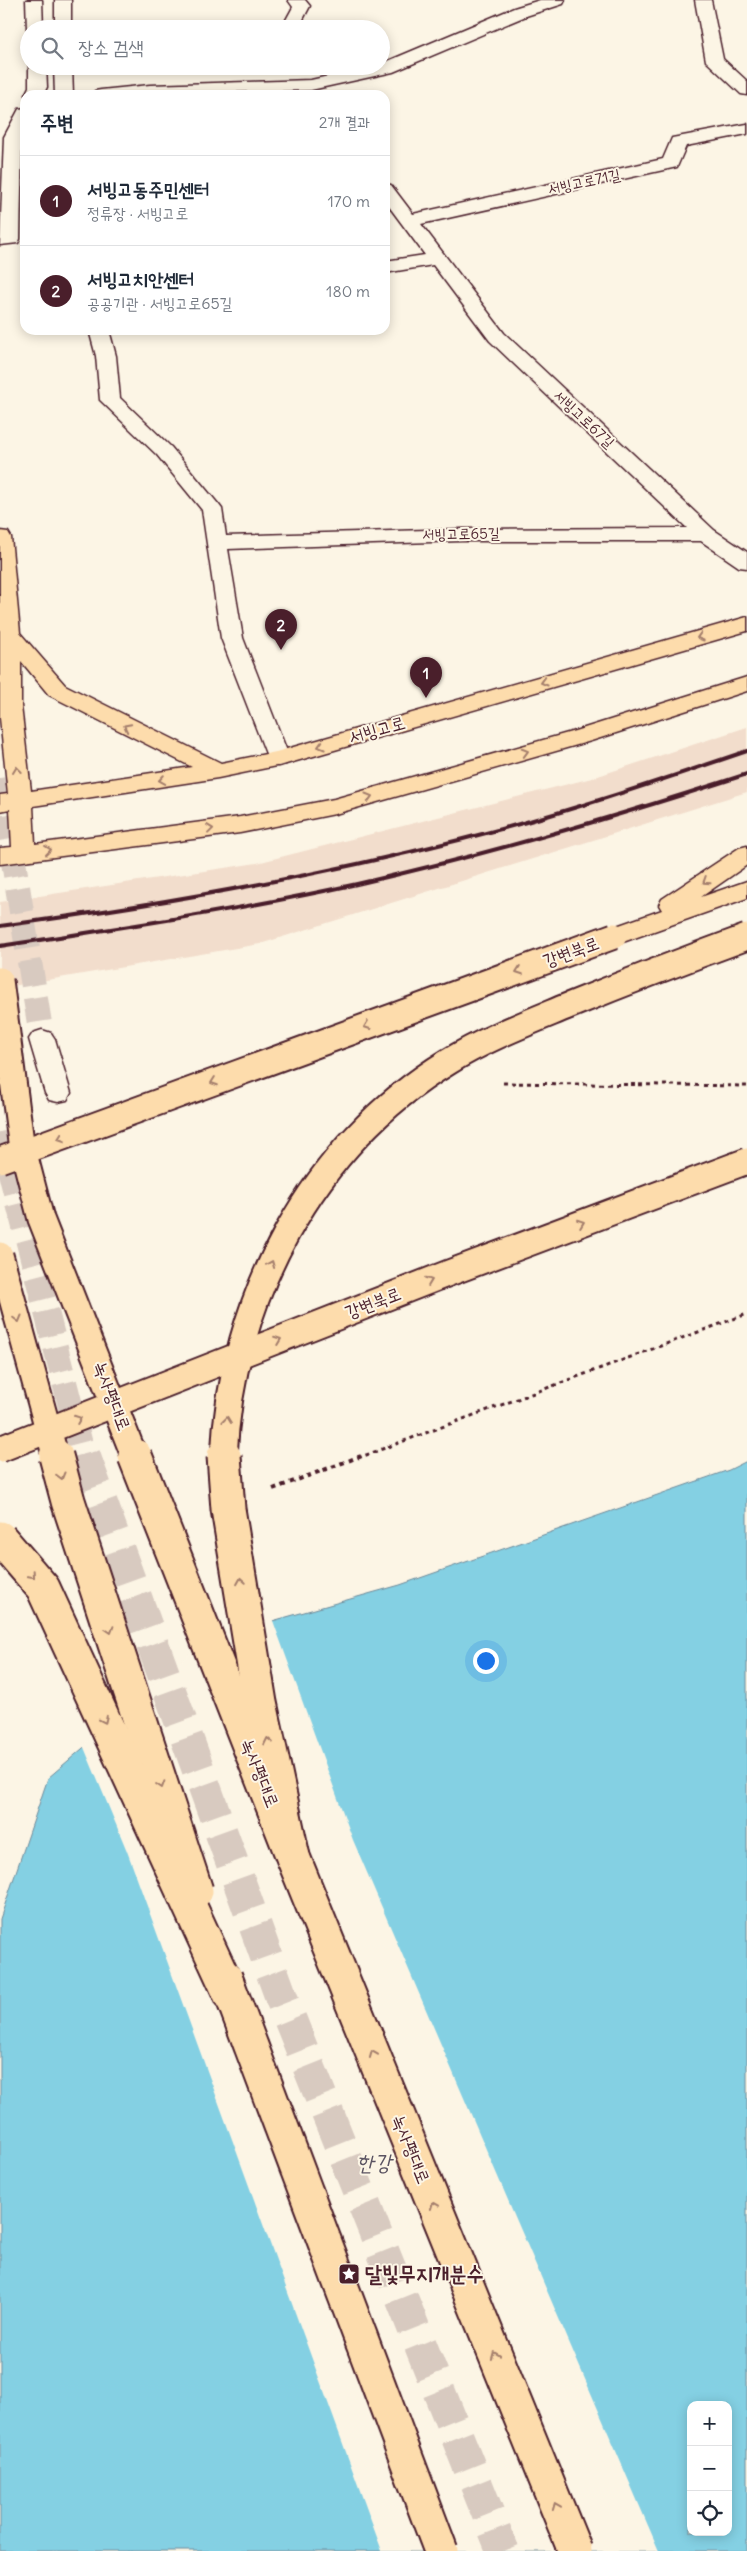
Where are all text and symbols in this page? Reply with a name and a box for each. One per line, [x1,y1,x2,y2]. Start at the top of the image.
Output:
search box [20,20,390,75]
icon: search [38,34,66,62]
text: 장소 검색 [78,35,144,59]
text: 주변 [40,109,74,136]
text: 2개 결과 [319,112,370,132]
street label: 서빙고로71길 [546,165,622,198]
text: 서빙고동주민센터 [87,177,209,201]
text: 1 [53,191,59,211]
text: 170 m [327,191,370,211]
text: 정류장 · 서빙고로 [87,203,188,223]
text: 서빙고치안센터 [87,267,194,291]
text: 2 [52,281,60,301]
text: 180 m [326,281,370,301]
text: 공공기관 · 서빙고로65길 [87,293,232,313]
street label: 서빙고로67길 [550,386,619,452]
street label: 서빙고로65길 [422,523,500,544]
pin: 2 [265,609,297,650]
one-way arrow [696,631,705,642]
pin: 1 [410,657,442,698]
one-way arrow [540,676,548,687]
street label: 서빙고로 [346,710,408,749]
one-way arrow [123,723,132,733]
one-way arrow [317,741,325,751]
one-way arrow [520,748,528,758]
one-way arrow [12,765,23,773]
one-way arrow [157,774,166,784]
one-way arrow [364,792,372,802]
one-way arrow [206,824,214,835]
one-way arrow [45,845,53,856]
one-way arrow [703,875,712,884]
street label: 강변북로 [540,931,602,972]
one-way arrow [515,965,524,975]
one-way arrow [363,1020,371,1030]
one-way arrow [210,1076,219,1086]
one-way arrow [57,1132,66,1142]
one-way arrow [576,1219,585,1229]
one-way arrow [265,1260,275,1269]
one-way arrow [424,1276,433,1287]
street label: 강변북로 [342,1281,404,1324]
one-way arrow [12,1314,22,1323]
one-way arrow [273,1336,282,1346]
street label: 녹사평대로 [89,1358,136,1434]
one-way arrow [73,1415,82,1425]
one-way arrow [221,1415,232,1423]
one-way arrow [55,1471,65,1479]
one-way arrow [26,1569,35,1578]
one-way arrow [236,1576,247,1584]
one-way arrow [105,1626,115,1634]
your location [473,1648,499,1674]
one-way arrow [97,1715,108,1724]
street label: 녹사평대로 [236,1735,285,1811]
one-way arrow [264,1736,274,1745]
one-way arrow [156,1780,166,1788]
one-way arrow [369,2050,379,2059]
street label: 녹사평대로 [387,2111,436,2187]
water label: 한강 [356,2148,394,2176]
one-way arrow [430,2201,440,2210]
place label: 달빛무지개분수 [365,2260,483,2287]
place icon: 달빛무지개분수 [337,2262,361,2286]
one-way arrow [491,2351,501,2360]
map controls [687,2401,732,2536]
button: + [687,2401,732,2446]
button: − [687,2446,732,2491]
button: locate [687,2491,732,2536]
one-way arrow [552,2502,563,2511]

